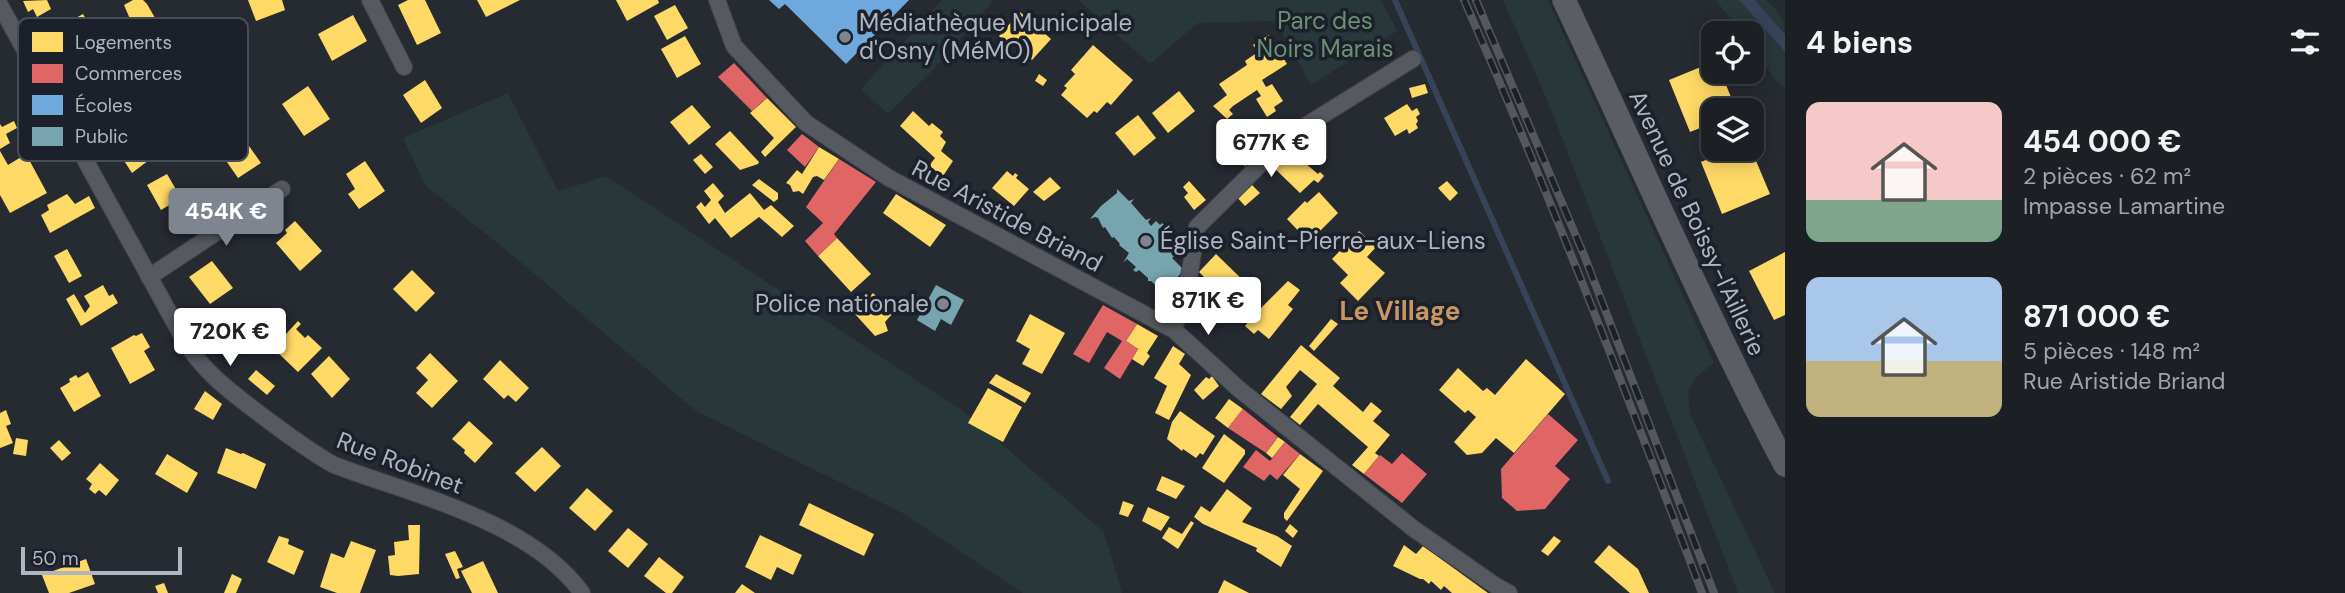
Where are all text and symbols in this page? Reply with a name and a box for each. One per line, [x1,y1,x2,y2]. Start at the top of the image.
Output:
park label: Parc des Noirs Marais [1257,5,1393,64]
place label: Médiathèque Municipale d'Osny (MéMO) [859,7,1132,66]
legend [18,18,248,161]
map controls [1701,21,1764,161]
button: locate [1701,21,1764,84]
text: 4 biens [1806,23,1913,62]
icon: filters [2286,23,2324,61]
marker: Médiathèque Municipale d'Osny (MéMO) [837,29,853,45]
text: Logements [75,30,172,55]
text: Commerces [75,61,182,86]
street label: Avenue de Boissy-l'Aillerie [1622,85,1773,360]
text: Écoles [75,93,132,118]
button: layers [1701,98,1764,161]
pin: 677K € [1214,120,1328,179]
text: 454 000 € [2023,122,2182,161]
text: Public [75,124,128,149]
text: 677K € [1232,127,1310,157]
icon: home [1862,130,1946,214]
street label: Rue Aristide Briand [907,152,1108,279]
text: 2 pièces · 62 m² [2023,161,2191,191]
pin: 454K € [169,188,283,248]
text: Impasse Lamartine [2023,191,2225,221]
text: 454K € [185,196,267,226]
place label: Église Saint-Pierre-aux-Liens [1160,225,1486,256]
marker: Église Saint-Pierre-aux-Liens [1138,233,1154,249]
pin: 871K € [1151,278,1265,337]
text: 871K € [1171,285,1245,315]
place label: Police nationale [755,288,929,319]
district label: Le Village [1340,294,1460,328]
marker: Police nationale [935,296,951,312]
text: 871 000 € [2023,297,2170,336]
icon: home [1862,305,1946,389]
pin: 720K € [173,308,287,368]
text: 720K € [190,316,270,346]
text: 5 pièces · 148 m² [2023,336,2200,366]
text: Rue Aristide Briand [2023,366,2226,396]
street label: Rue Robinet [333,424,468,501]
scale bar [21,544,182,576]
text: 50 m [32,546,79,571]

